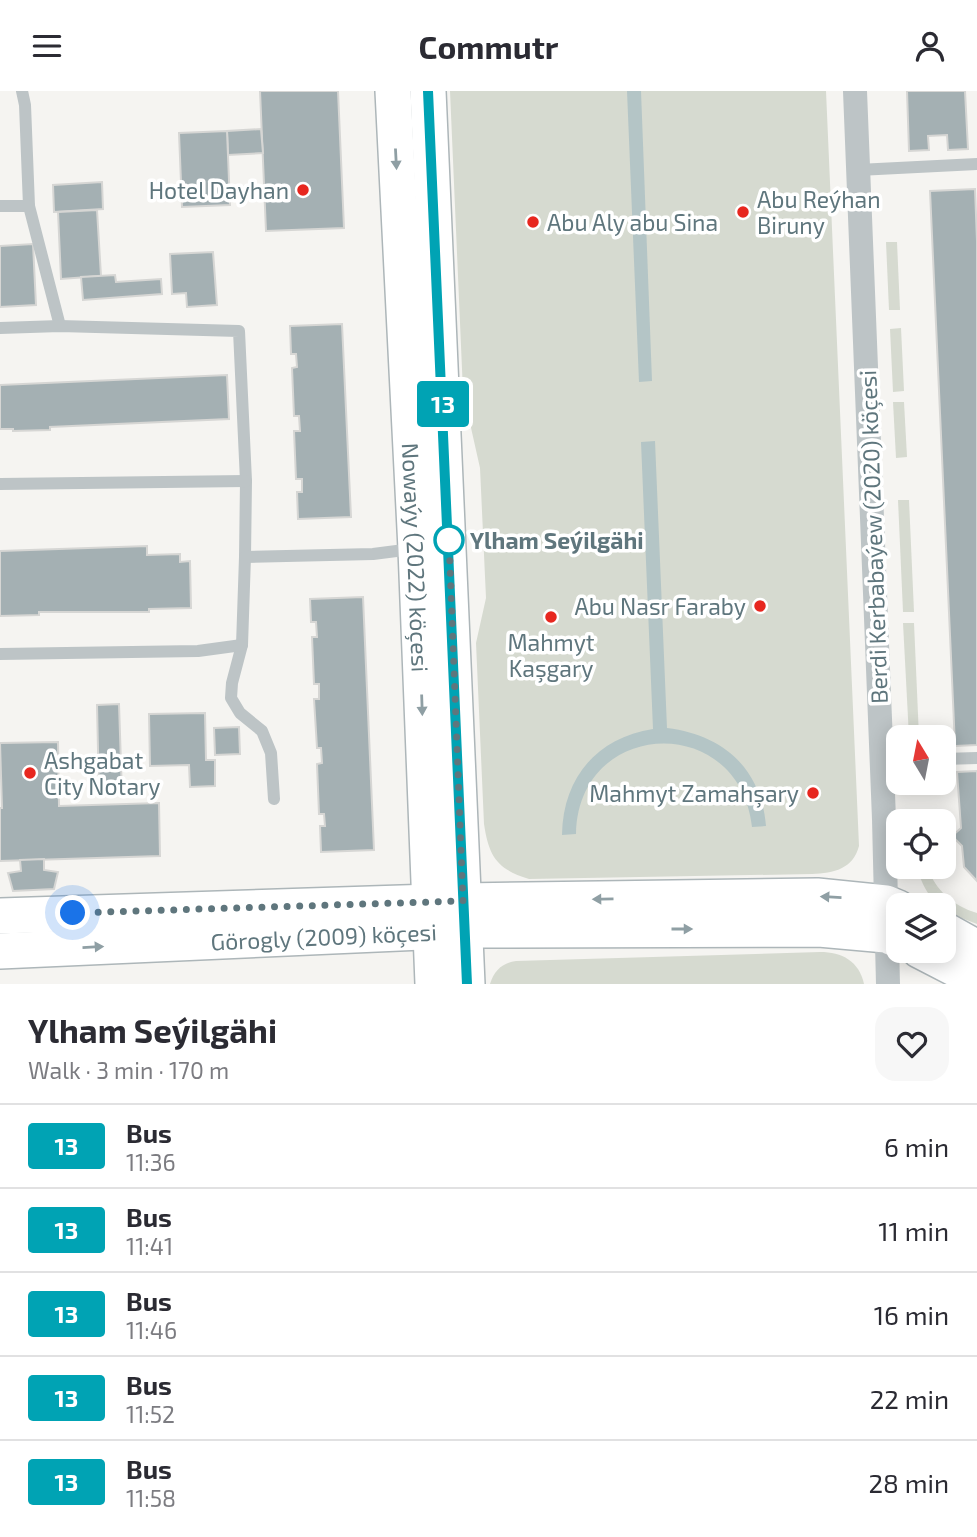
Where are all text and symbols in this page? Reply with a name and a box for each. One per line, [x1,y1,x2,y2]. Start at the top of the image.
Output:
icon: menu [28,27,66,65]
text: Commutr [419,27,558,65]
icon: person [911,27,949,65]
one-way arrow [391,148,402,170]
place label: Hotel Dayhan [149,176,289,204]
marker: Hotel Dayhan [295,182,311,198]
place label: Abu Reýhan Biruny [757,185,881,239]
marker: Abu Reýhan Biruny [735,204,751,220]
place label: Abu Aly abu Sina [547,208,718,236]
marker: Abu Aly abu Sina [525,214,541,230]
street label: Berdi Kerbabaýew (2020) köçesi [853,370,894,704]
line badge: 13 [412,381,474,427]
text: 13 [431,389,455,418]
street label: Nowaýy (2022) köçesi [397,442,435,673]
marker: Ylham Seýilgähi [434,525,464,555]
place label: Ylham Seýilgähi [470,526,644,554]
place label: Abu Nasr Faraby [574,592,746,620]
marker: Abu Nasr Faraby [752,598,768,614]
marker: Mahmyt Kaşgary [543,609,559,625]
place label: Mahmyt Kaşgary [507,628,595,683]
one-way arrow [416,694,427,716]
north arrow [886,725,956,795]
map controls [886,725,956,963]
place label: Ashgabat City Notary [44,746,160,800]
marker: Ashgabat City Notary [22,765,38,781]
place label: Mahmyt Zamahşary [589,779,799,808]
marker: Mahmyt Zamahşary [805,785,821,801]
button: locate [886,809,956,879]
one-way arrow [820,892,842,903]
button: layers [886,893,956,963]
one-way arrow [592,894,614,905]
your location [55,895,90,930]
street label: Görogly (2009) köçesi [210,917,437,956]
one-way arrow [671,923,693,935]
one-way arrow [82,941,104,952]
button: heart [875,1007,949,1081]
text: Ylham Seýilgähi [28,1010,277,1050]
text: Walk · 3 min · 170 m [28,1056,229,1084]
text: Bus [126,1117,172,1148]
text: 13 [55,1131,78,1160]
text: 6 min [884,1131,949,1162]
text: 11:36 [126,1148,176,1176]
text: Bus [126,1201,172,1232]
text: 13 [55,1215,78,1244]
text: 11 min [878,1215,949,1246]
text: 11:41 [126,1232,173,1260]
text: Bus [126,1285,172,1316]
text: 13 [55,1299,78,1328]
text: 16 min [874,1299,949,1330]
text: 11:46 [126,1316,177,1344]
text: Bus [126,1369,172,1400]
text: 13 [55,1383,78,1412]
text: 22 min [870,1383,949,1414]
text: 11:52 [126,1400,175,1428]
text: Bus [126,1453,172,1484]
text: 13 [55,1467,78,1496]
text: 28 min [868,1467,949,1498]
text: 11:58 [126,1484,176,1512]

